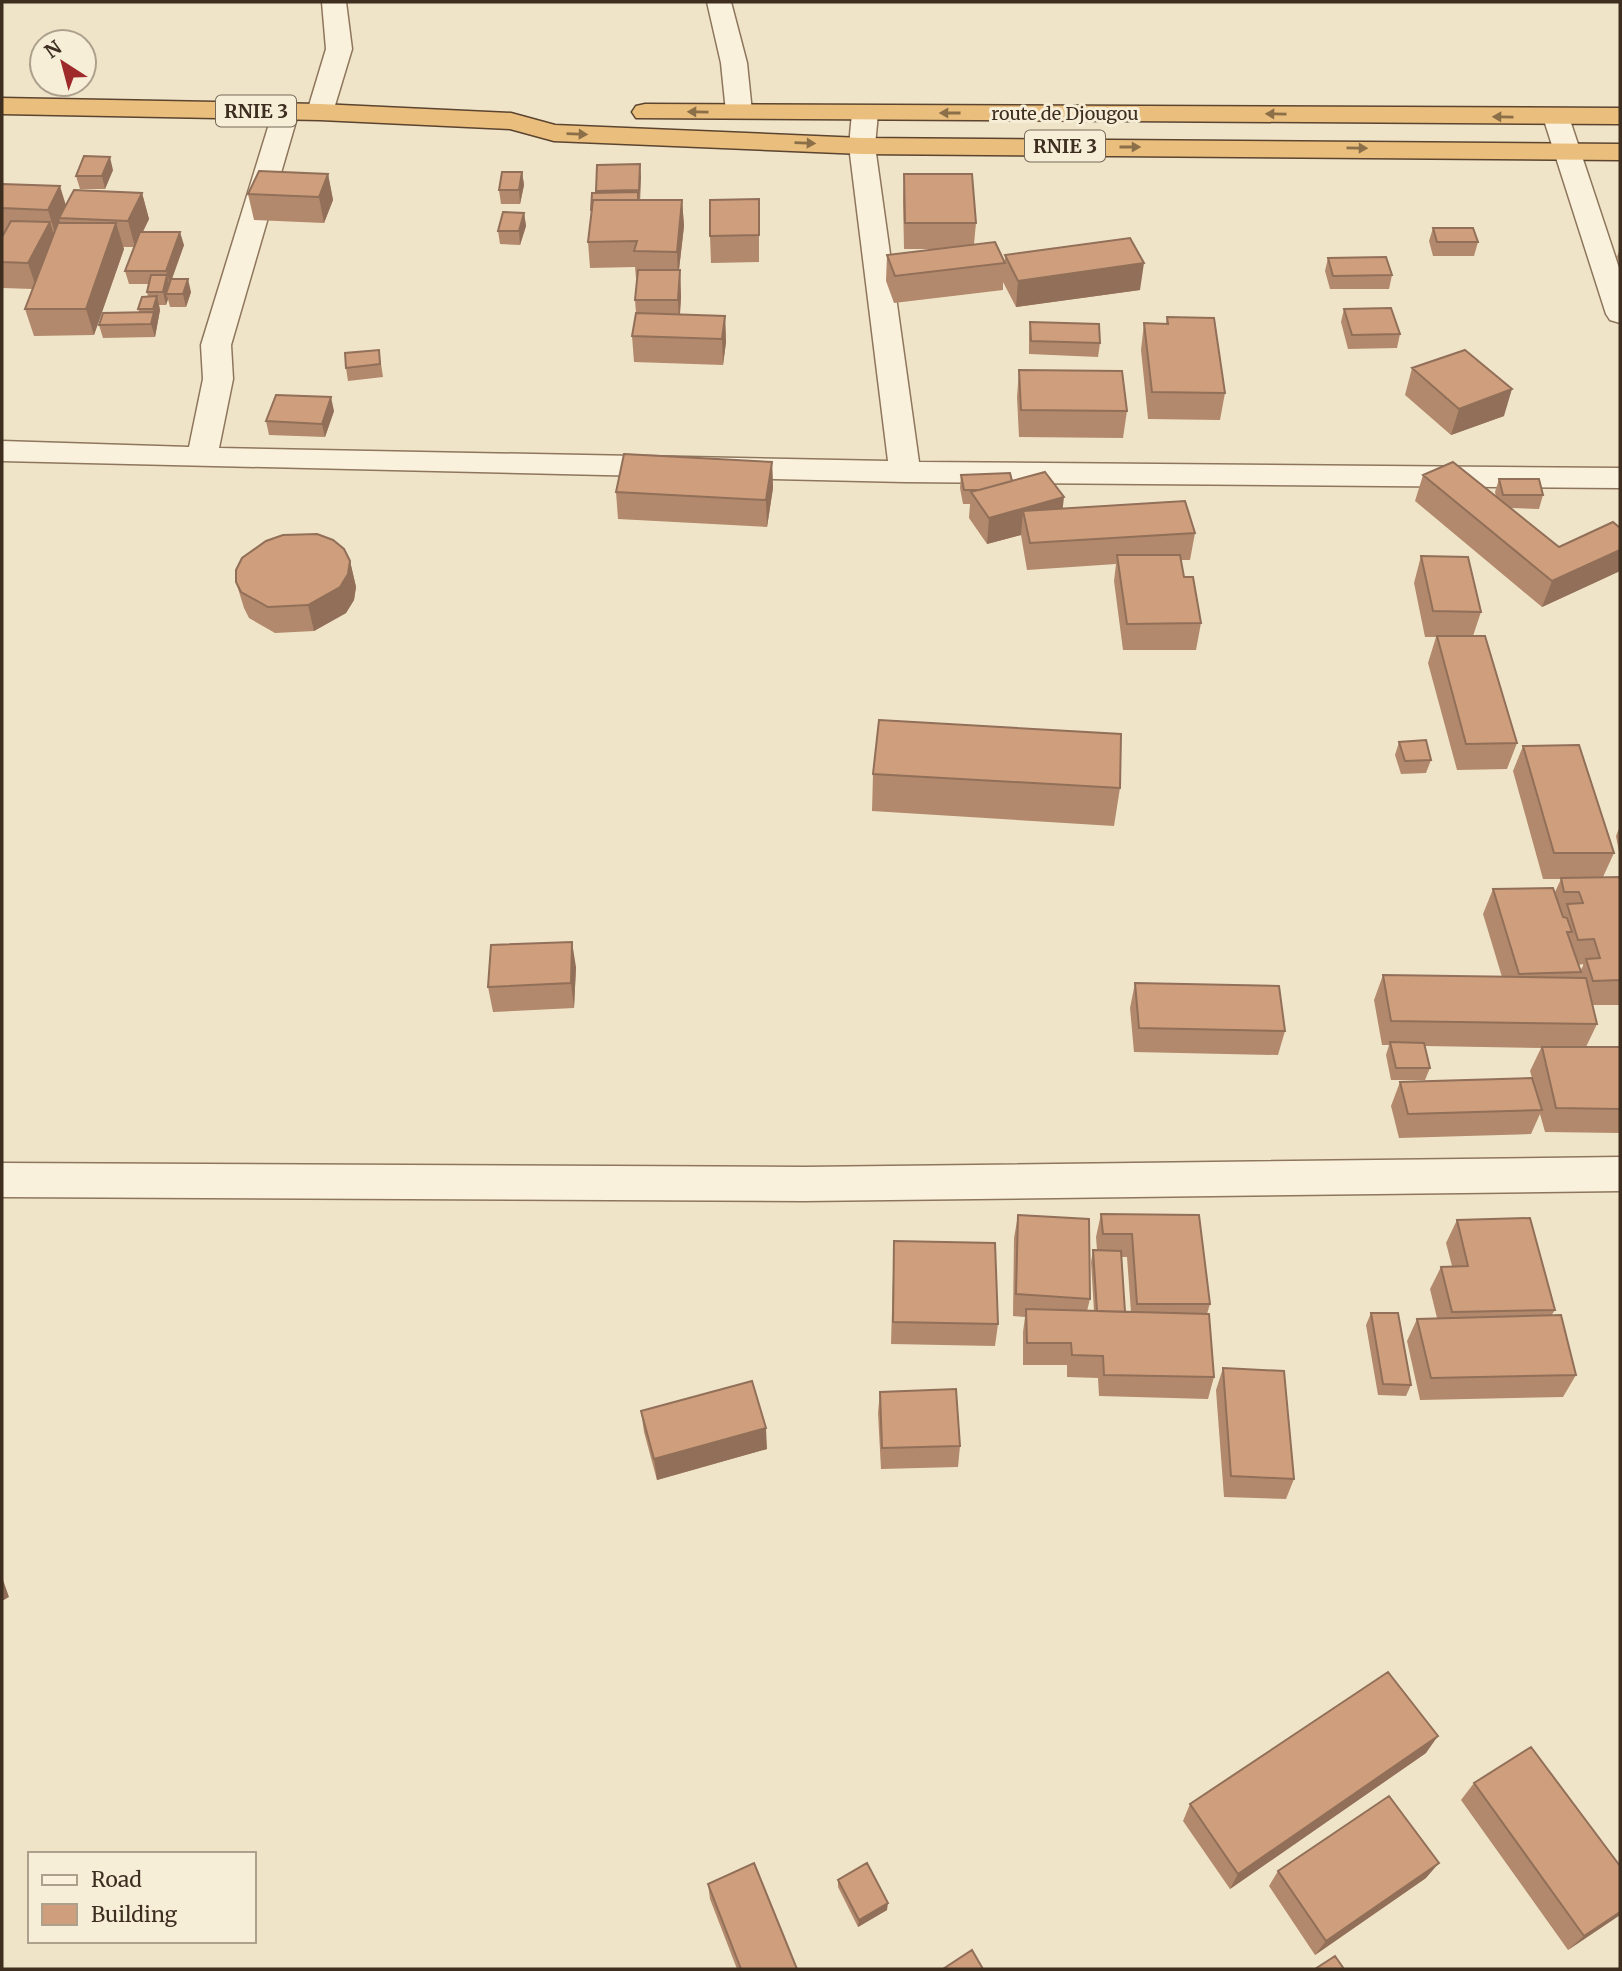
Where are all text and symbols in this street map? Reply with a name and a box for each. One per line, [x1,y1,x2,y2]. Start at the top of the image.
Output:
north arrow [28,28,98,98]
text: N [40,35,66,63]
road number: RNIE 3 [216,96,296,127]
street label: route de Djougou [991,102,1139,125]
one-way arrow [687,106,709,118]
one-way arrow [939,107,961,119]
one-way arrow [1264,108,1286,120]
one-way arrow [1492,111,1514,123]
one-way arrow [566,129,588,140]
road number: RNIE 3 [1025,130,1105,162]
one-way arrow [794,138,816,149]
one-way arrow [1119,141,1141,152]
one-way arrow [1347,143,1369,154]
legend [28,1852,256,1943]
text: Road [91,1866,142,1893]
text: Building [91,1901,178,1928]

